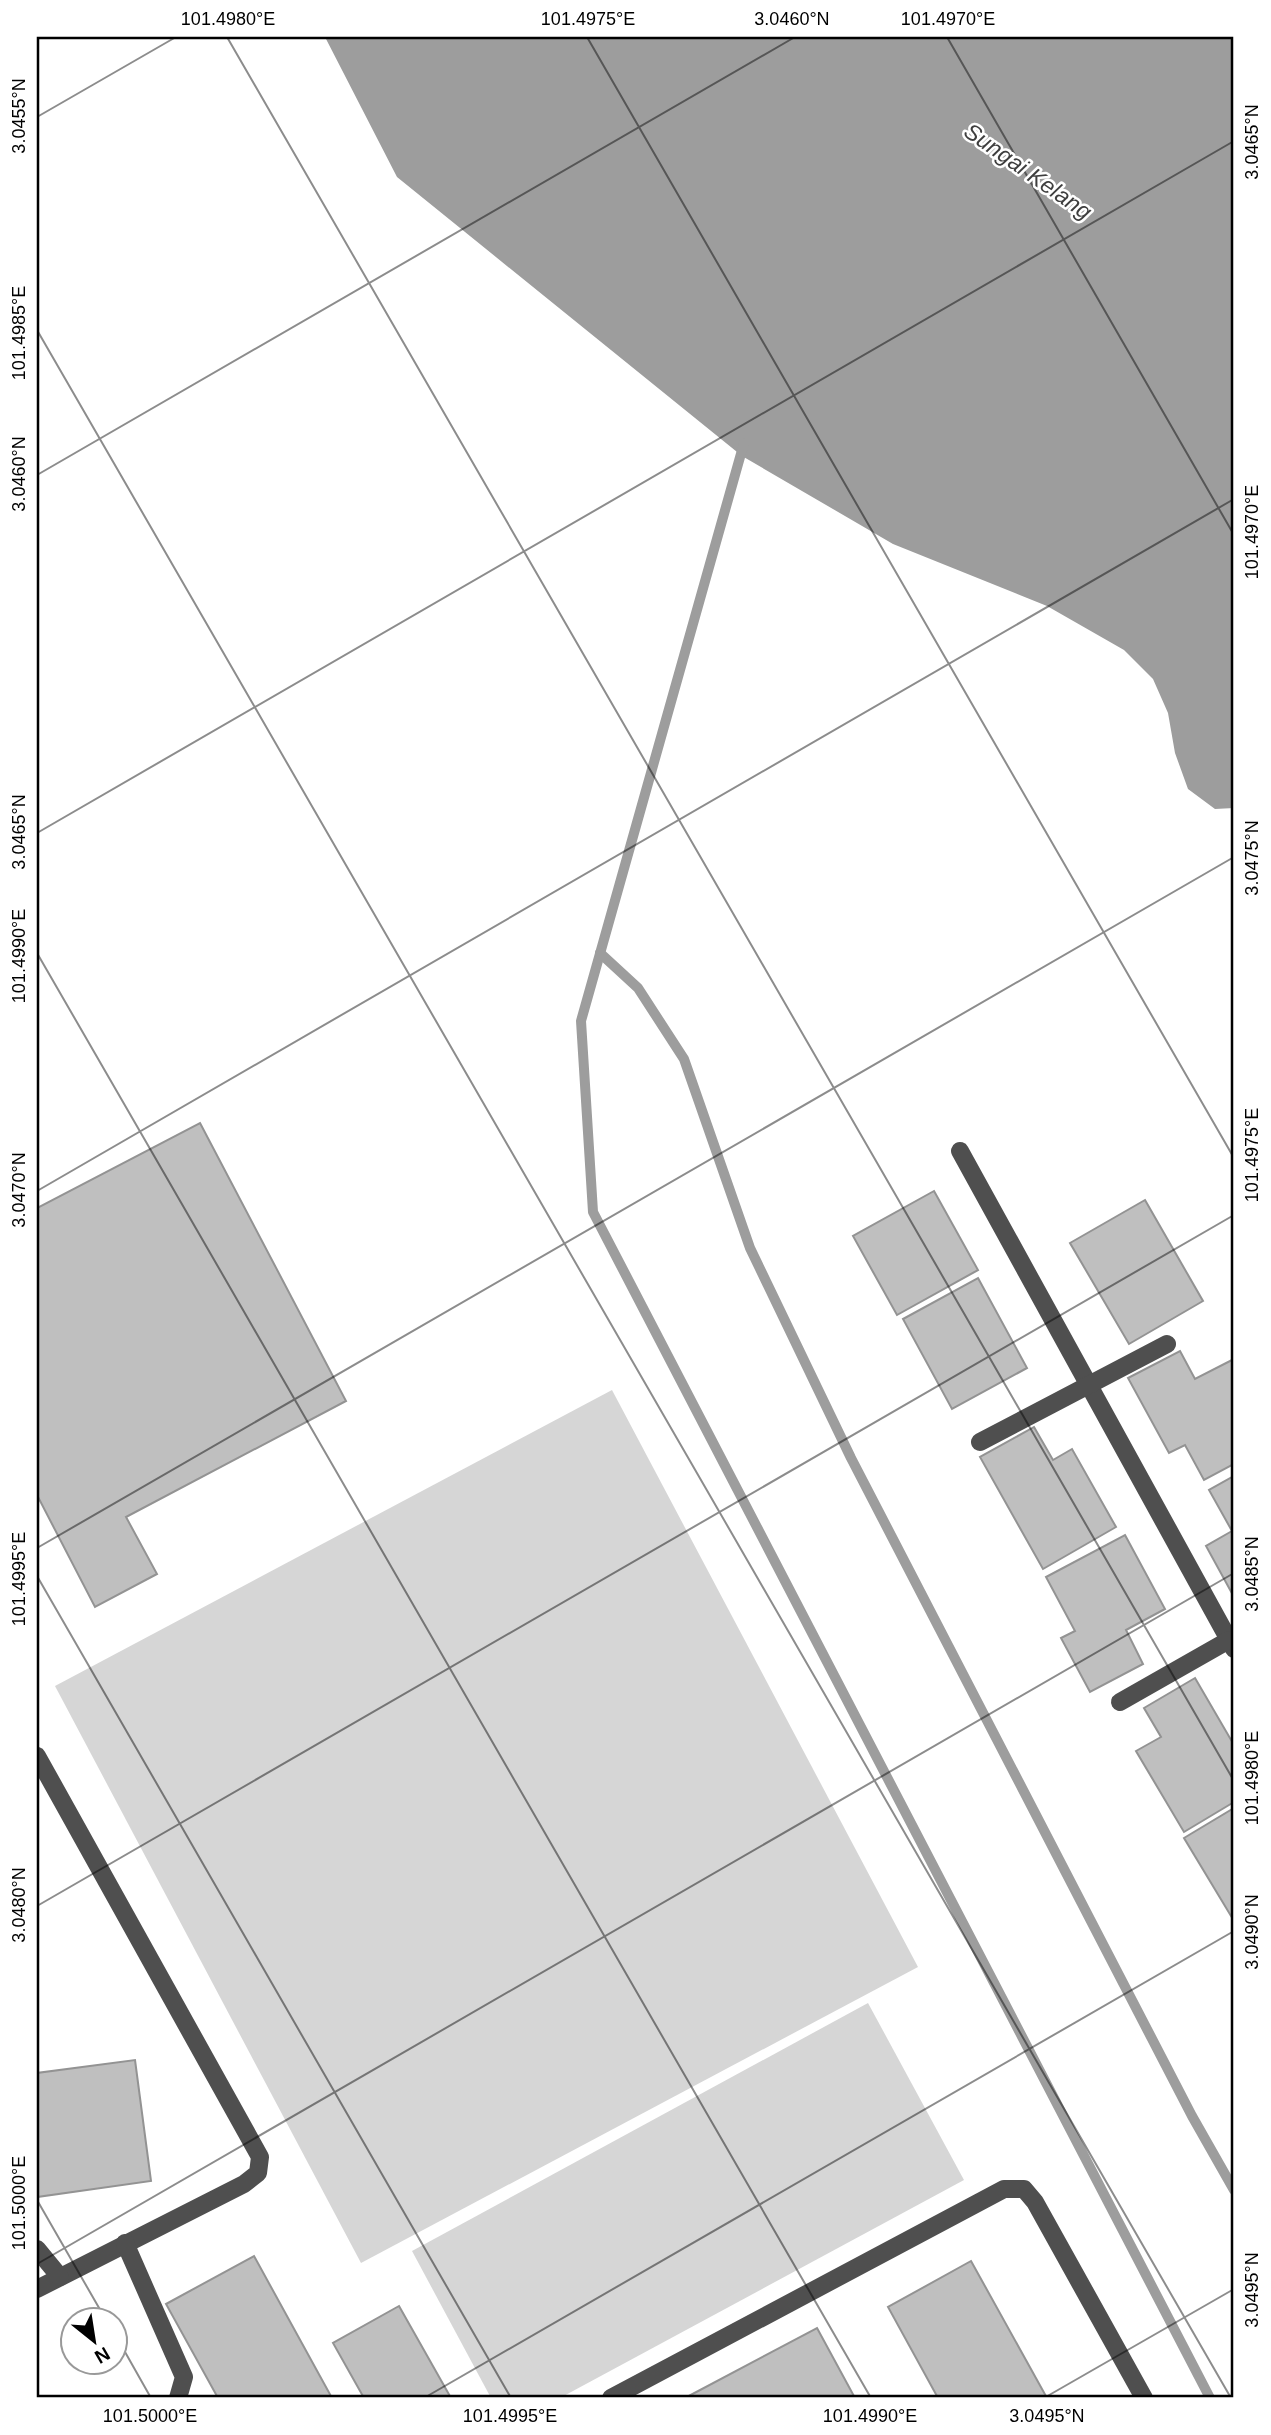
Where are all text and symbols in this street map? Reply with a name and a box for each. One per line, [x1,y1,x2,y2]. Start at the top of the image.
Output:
text: 101.4980°E [181,9,275,29]
text: 101.4975°E [541,9,635,29]
text: 3.0460°N [754,9,830,29]
text: 101.4970°E [901,9,995,29]
text: 3.0455°N [9,78,29,154]
text: 3.0465°N [1242,104,1262,180]
water label: Sungai Kelang [959,117,1097,225]
text: 101.4985°E [9,286,29,380]
text: 3.0460°N [9,436,29,512]
text: 101.4970°E [1242,485,1262,579]
text: 3.0465°N [9,794,29,870]
text: 3.0475°N [1242,820,1262,896]
text: 101.4990°E [9,909,29,1003]
text: 101.4975°E [1242,1108,1262,1202]
text: 3.0470°N [9,1152,29,1228]
text: 101.4995°E [9,1532,29,1626]
text: 3.0485°N [1242,1536,1262,1612]
text: 101.4980°E [1242,1731,1262,1825]
text: 3.0480°N [9,1867,29,1943]
text: 3.0490°N [1242,1894,1262,1970]
text: 101.5000°E [9,2156,29,2250]
text: 3.0495°N [1242,2252,1262,2328]
north arrow [60,2306,130,2376]
text: N [91,2343,113,2368]
text: 101.5000°E [103,2406,197,2426]
text: 101.4995°E [463,2406,557,2426]
text: 101.4990°E [823,2406,917,2426]
text: 3.0495°N [1009,2406,1085,2426]

